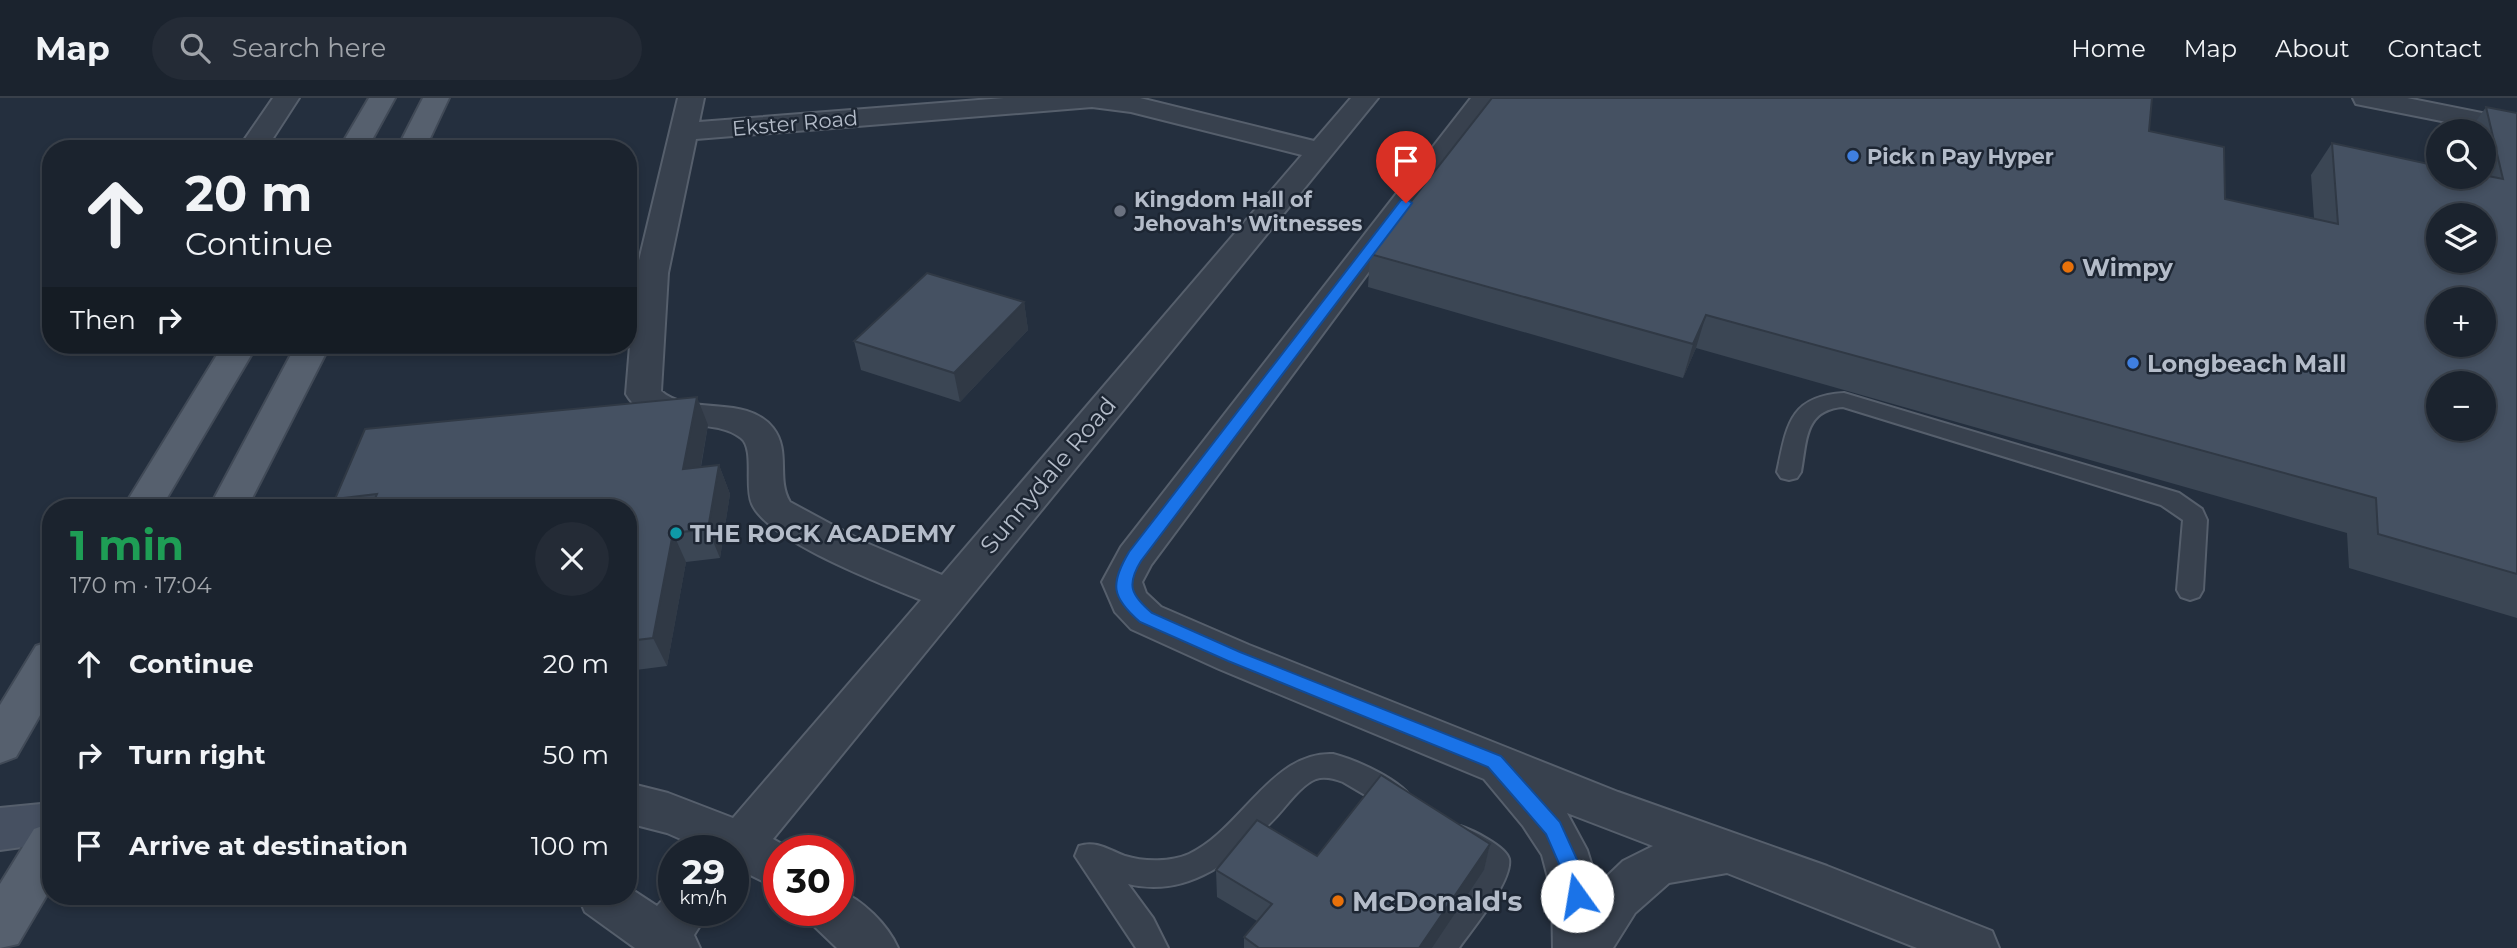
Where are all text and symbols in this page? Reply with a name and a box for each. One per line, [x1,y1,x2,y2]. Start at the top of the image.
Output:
search box [152,17,642,80]
text: Map [35,28,110,68]
icon: search [176,29,214,67]
text: Search here [232,32,386,64]
text: Home [2071,34,2146,63]
text: Map [2184,34,2237,63]
text: About [2275,34,2349,63]
text: Contact [2387,34,2482,63]
street label: Ekster Road [731,105,859,141]
map controls [2426,119,2496,441]
button: search [2426,119,2496,189]
pin [1376,131,1436,203]
icon: arrive [1387,142,1425,180]
place label: Pick n Pay Hyper [1867,144,2054,169]
marker: Pick n Pay Hyper [1845,148,1861,164]
text: 20 m [185,164,312,223]
icon: ahead [70,168,161,259]
place label: Kingdom Hall of Jehovah's Witnesses [1133,187,1362,236]
marker: Kingdom Hall of Jehovah's Witnesses [1112,203,1128,219]
button: layers [2426,203,2496,273]
text: Continue [185,224,333,263]
place label: Wimpy [2082,253,2173,282]
marker: Wimpy [2060,259,2076,275]
button: + [2426,287,2496,357]
icon: right [150,301,188,339]
text: Then [70,304,136,336]
place label: Longbeach Mall [2147,349,2347,378]
marker: Longbeach Mall [2125,355,2141,371]
button: − [2426,371,2496,441]
street label: Sunnydale Road [974,391,1122,559]
text: 1 min [70,519,184,571]
place label: THE ROCK ACADEMY [690,519,956,548]
button: close [535,522,609,596]
marker: THE ROCK ACADEMY [668,525,684,541]
text: 170 m · 17:04 [70,571,212,599]
icon: ahead [70,645,108,683]
text: Continue [129,648,254,680]
text: 20 m [543,648,609,680]
icon: right [70,736,108,774]
text: Turn right [129,739,265,771]
text: 50 m [543,739,609,771]
icon: arrive [70,827,108,865]
text: Arrive at destination [129,830,408,862]
text: 100 m [531,830,609,862]
speed limit sign: 30 [763,835,854,926]
text: 29 [682,850,725,893]
position arrow [1540,859,1614,933]
place label: McDonald's [1352,884,1523,918]
text: km/h [679,887,728,909]
marker: McDonald's [1330,893,1346,909]

